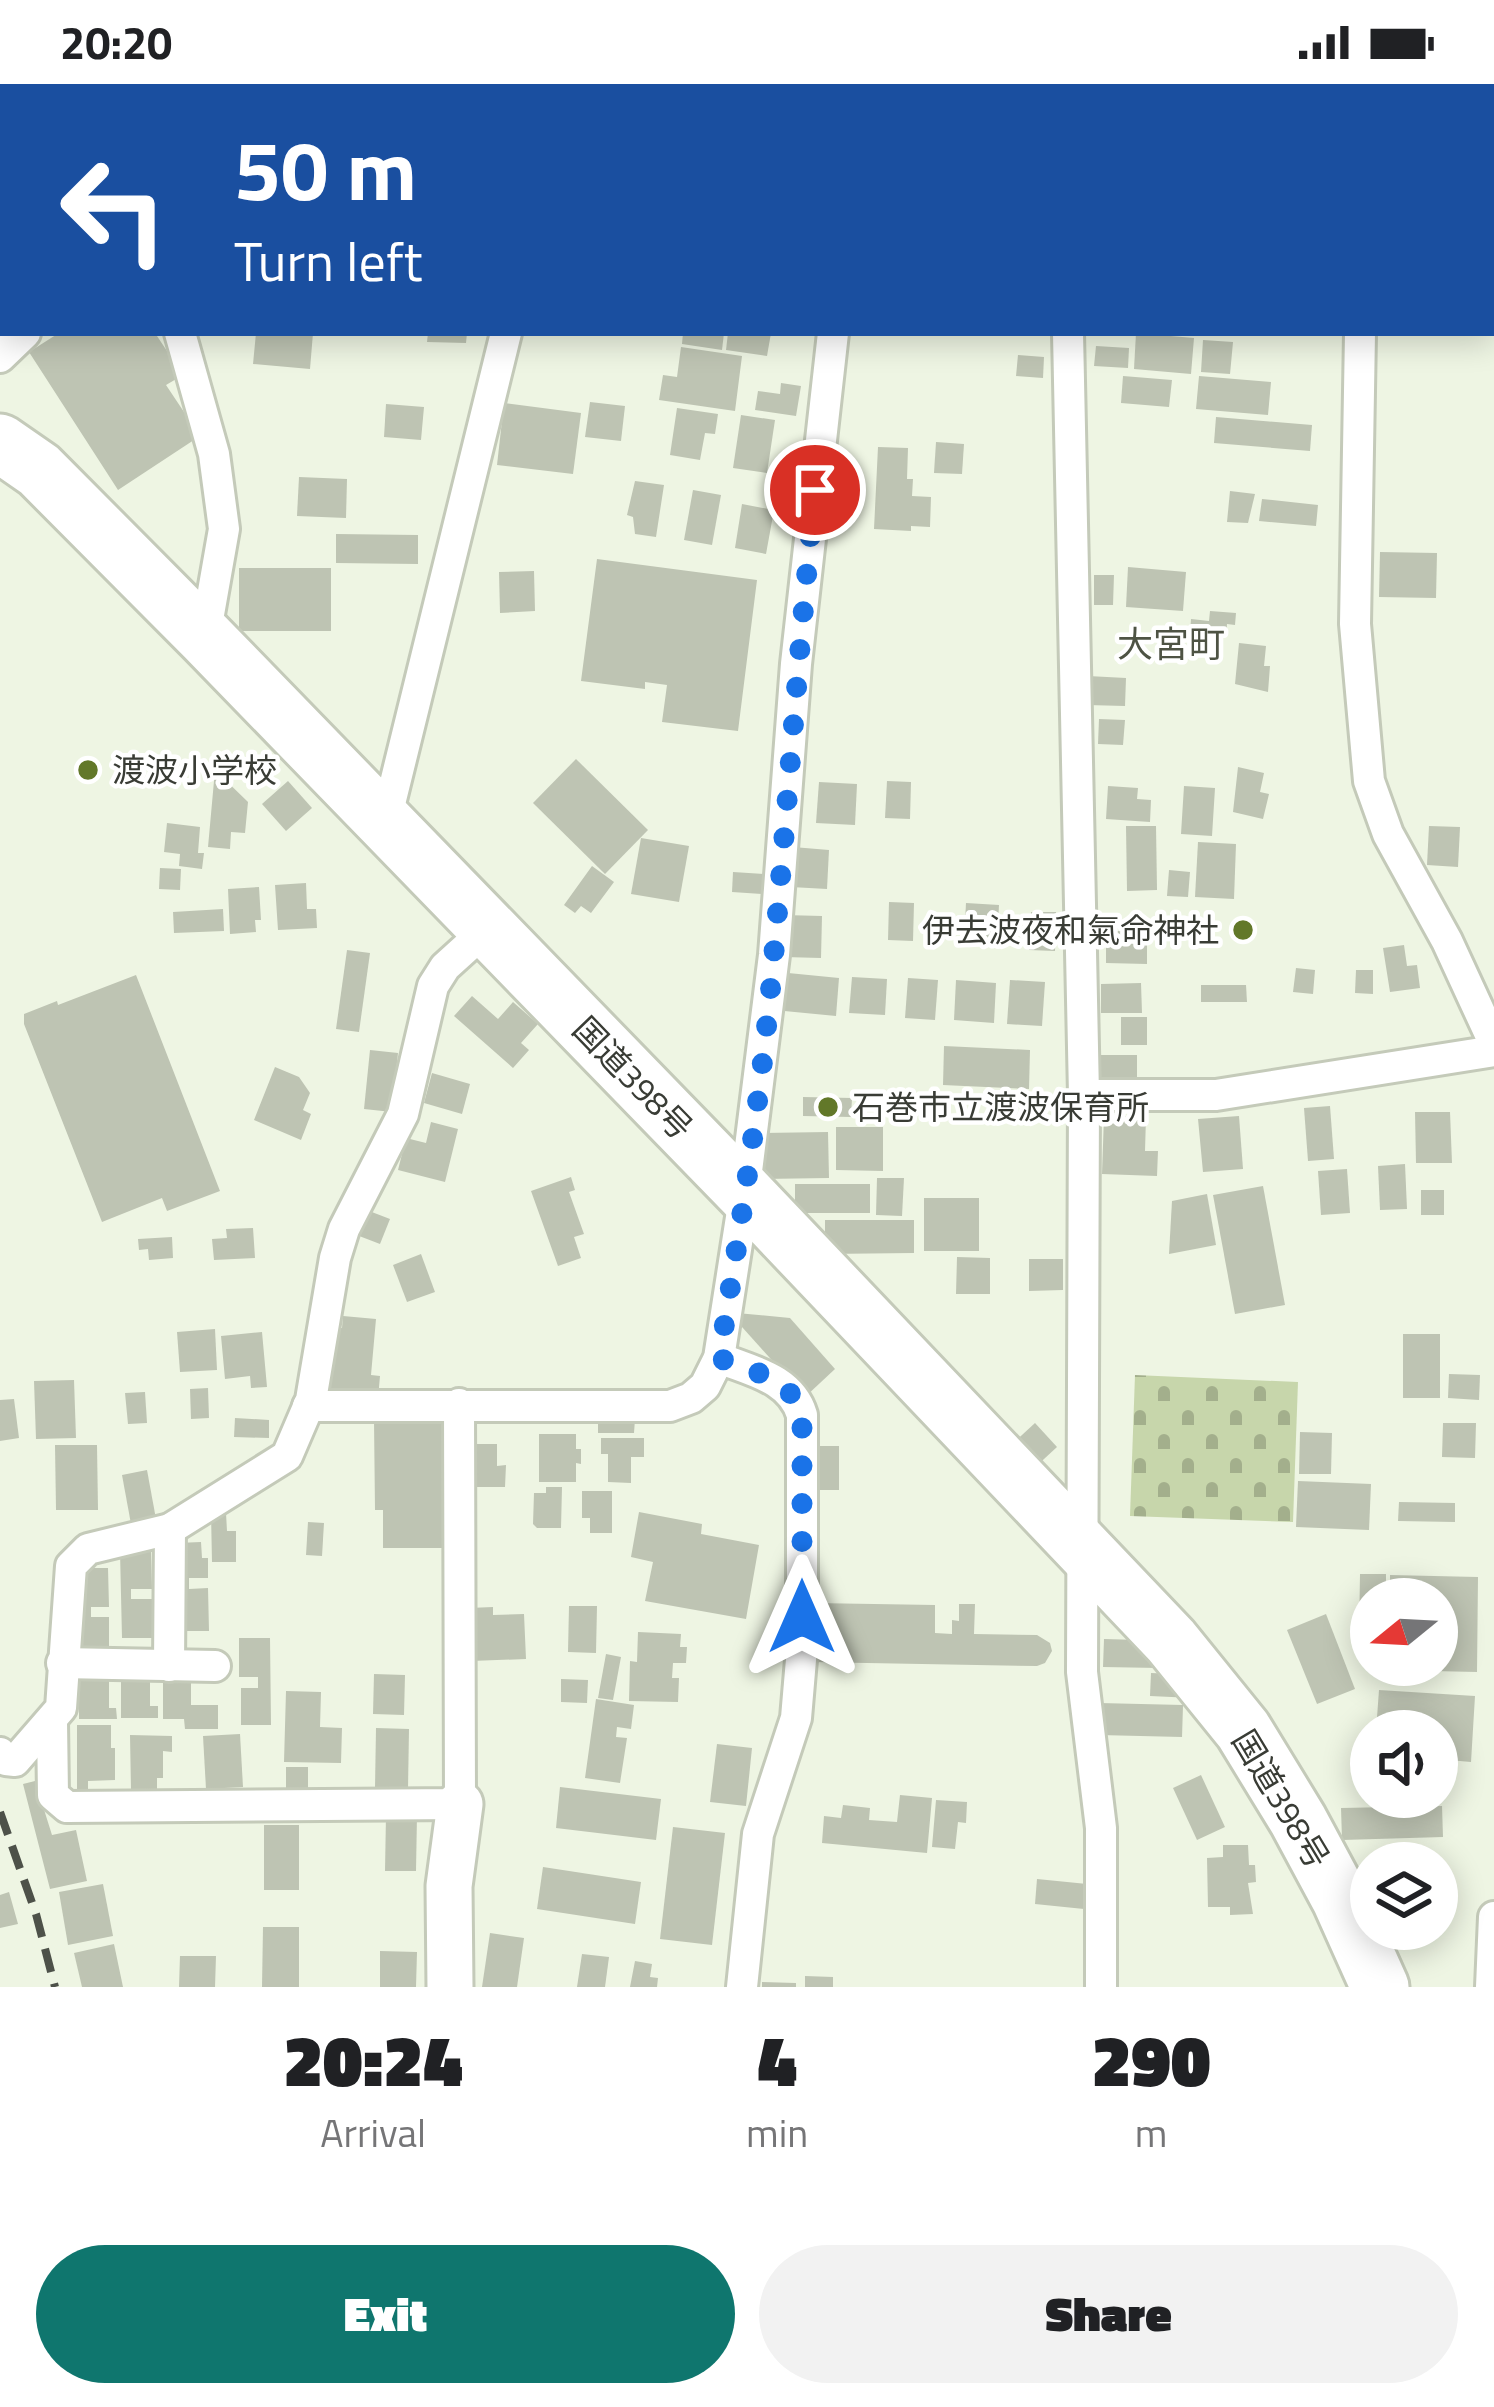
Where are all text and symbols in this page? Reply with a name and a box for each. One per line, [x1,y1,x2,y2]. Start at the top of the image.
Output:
text: 20:20 [60,8,172,76]
text: 50 m [234,105,417,233]
icon: left [36,132,192,288]
text: Turn left [234,220,423,302]
pin [764,439,866,541]
icon: arrive [782,457,848,523]
district label: 大宮町 [1117,616,1225,671]
place label: 渡波小学校 [112,745,277,795]
marker: 渡波小学校 [75,757,101,783]
place label: 伊去波夜和氣命神社 [922,905,1219,955]
marker: 伊去波夜和氣命神社 [1230,917,1256,943]
street label: 国道398号 [561,1005,705,1151]
place label: 石巻市立渡波保育所 [852,1082,1149,1132]
marker: 石巻市立渡波保育所 [815,1094,841,1120]
position arrow [739,1554,865,1680]
north arrow [1350,1578,1458,1686]
map controls [1350,1578,1458,1950]
button: sound [1350,1710,1458,1818]
street label: 国道398号 [1220,1720,1342,1878]
button: layers [1350,1842,1458,1950]
text: 20:24 [283,2004,463,2114]
text: 4 [757,2004,797,2114]
text: 290 [1092,2004,1211,2114]
text: Arrival [320,2103,426,2162]
text: min [746,2103,808,2162]
text: m [1135,2103,1167,2162]
button: Exit [36,2245,735,2383]
button: Share [759,2245,1458,2383]

